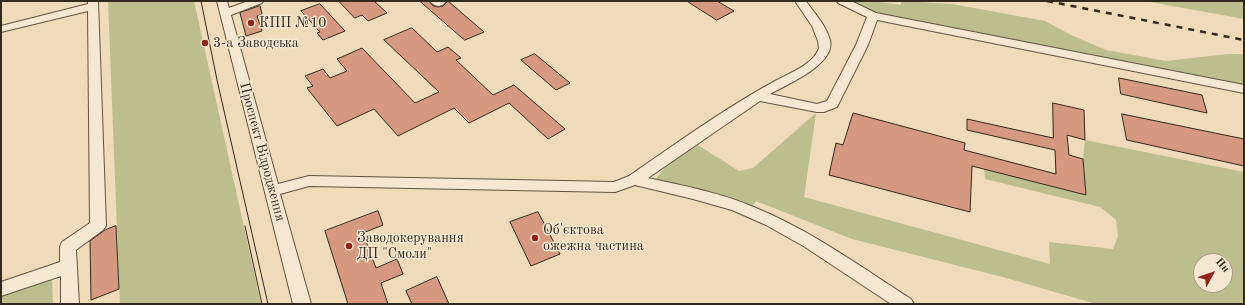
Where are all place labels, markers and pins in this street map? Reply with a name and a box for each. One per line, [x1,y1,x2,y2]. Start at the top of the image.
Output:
place label: КПП №10 [259,15,326,31]
marker: КПП №10 [246,18,256,28]
place label: 3-а Заводська [213,35,299,51]
marker: 3-а Заводська [200,38,210,48]
place label: Об'єктова ожежна частина [543,222,644,254]
place label: Заводокерування ДП "Смоли" [357,230,464,262]
marker: Об'єктова ожежна частина [530,233,540,243]
marker: Заводокерування ДП "Смоли" [344,241,354,251]

